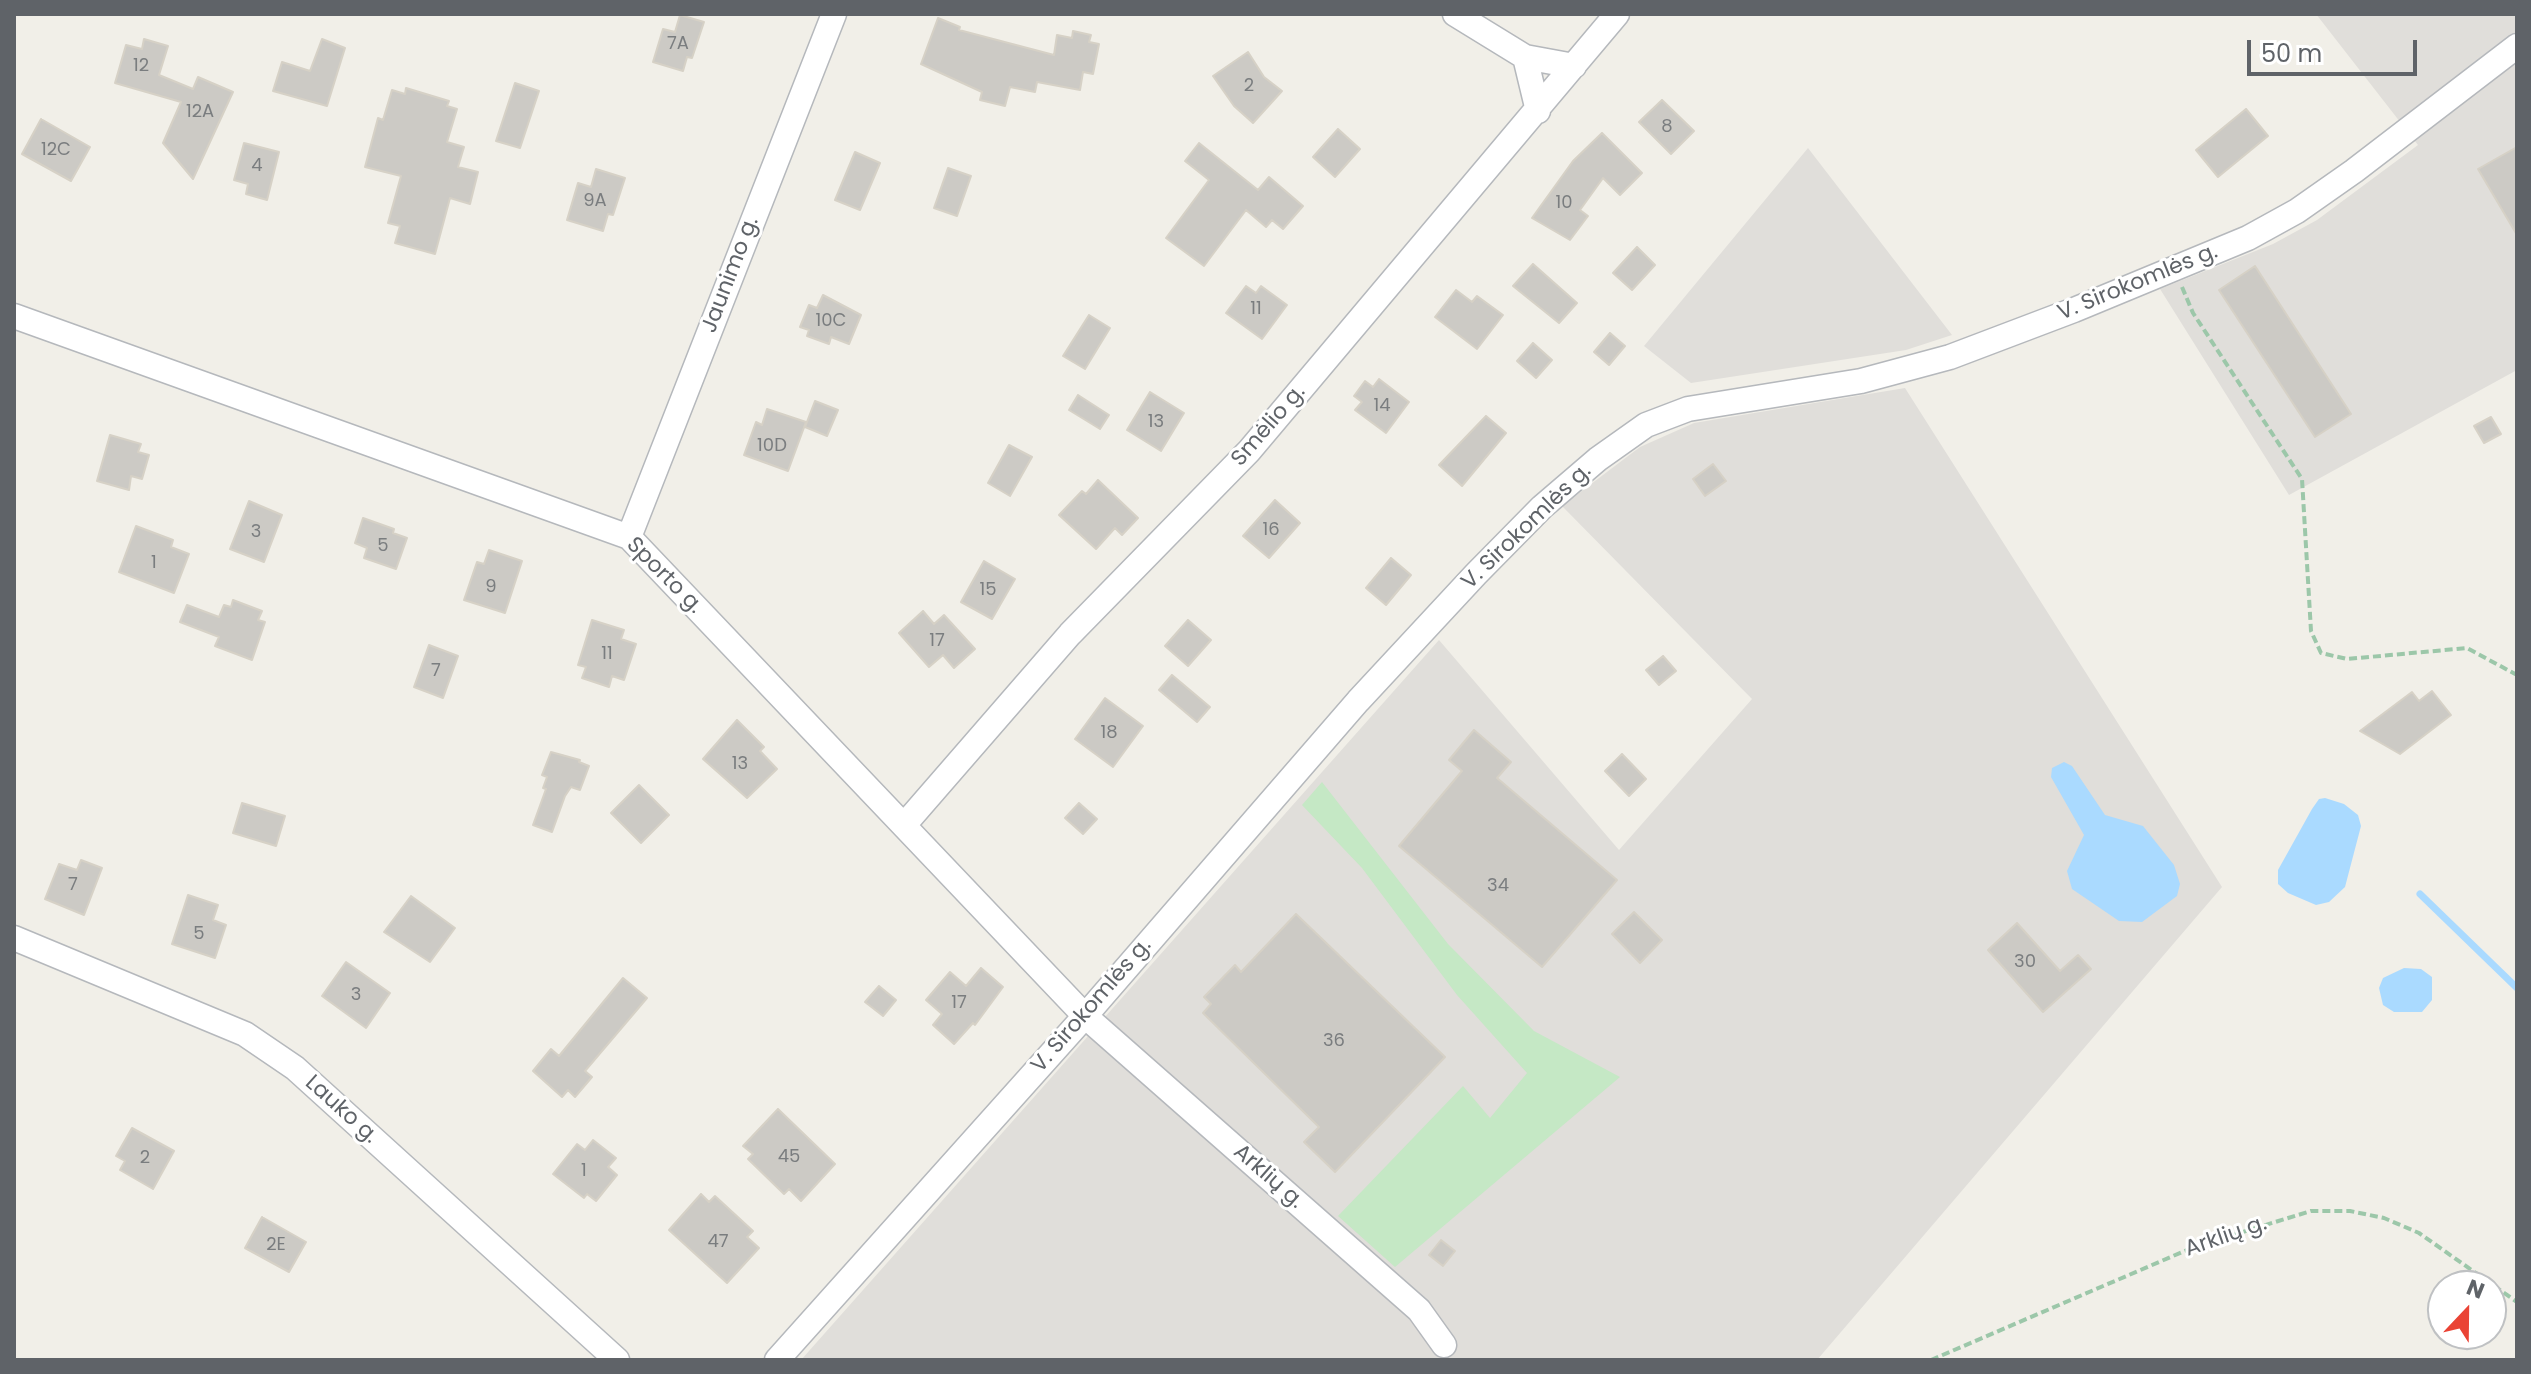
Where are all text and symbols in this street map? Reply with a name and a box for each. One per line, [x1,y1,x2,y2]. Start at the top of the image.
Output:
scale bar [2251,24,2421,74]
house number: 7A [667,33,689,55]
text: 50 m [2261,37,2322,70]
house number: 12 [133,55,149,77]
house number: 2 [1244,75,1254,97]
house number: 12A [186,101,214,123]
house number: 8 [1661,116,1673,138]
house number: 12C [41,139,71,161]
house number: 4 [251,155,263,177]
house number: 9A [583,190,607,212]
house number: 10 [1555,192,1573,214]
street label: Jaunimo g. [697,213,765,337]
street label: V. Sirokomlės g. [2054,239,2222,327]
house number: 11 [1250,298,1262,320]
house number: 10C [816,310,846,332]
street label: Smėlio g. [1226,380,1312,472]
house number: 14 [1373,395,1391,417]
house number: 13 [1148,411,1164,433]
house number: 10D [757,435,787,457]
street label: V. Sirokomlės g. [1457,458,1597,596]
house number: 16 [1262,519,1280,541]
house number: 3 [251,521,261,543]
street label: Sporto g. [620,532,708,620]
house number: 5 [377,535,389,557]
house number: 1 [151,552,157,574]
house number: 9 [485,576,497,598]
house number: 15 [979,579,997,601]
house number: 17 [929,630,945,652]
house number: 11 [601,643,613,665]
house number: 7 [431,660,441,682]
house number: 18 [1100,722,1118,744]
house number: 13 [732,753,748,775]
house number: 7 [68,874,78,896]
house number: 34 [1487,875,1509,897]
house number: 5 [193,923,205,945]
street label: V. Sirokomlės g. [1026,933,1158,1079]
house number: 30 [2014,951,2036,973]
house number: 3 [351,984,361,1006]
house number: 17 [951,992,967,1014]
house number: 36 [1323,1030,1345,1052]
street label: Lauko g. [299,1070,383,1150]
street label: Arklių g. [1227,1139,1309,1215]
house number: 45 [778,1146,800,1168]
house number: 2 [140,1147,150,1169]
house number: 1 [581,1160,587,1182]
street label: Arklių g. [2182,1211,2270,1263]
house number: 47 [707,1231,729,1253]
house number: 2E [266,1234,286,1256]
north arrow [2427,1270,2507,1350]
text: N [2462,1272,2489,1307]

